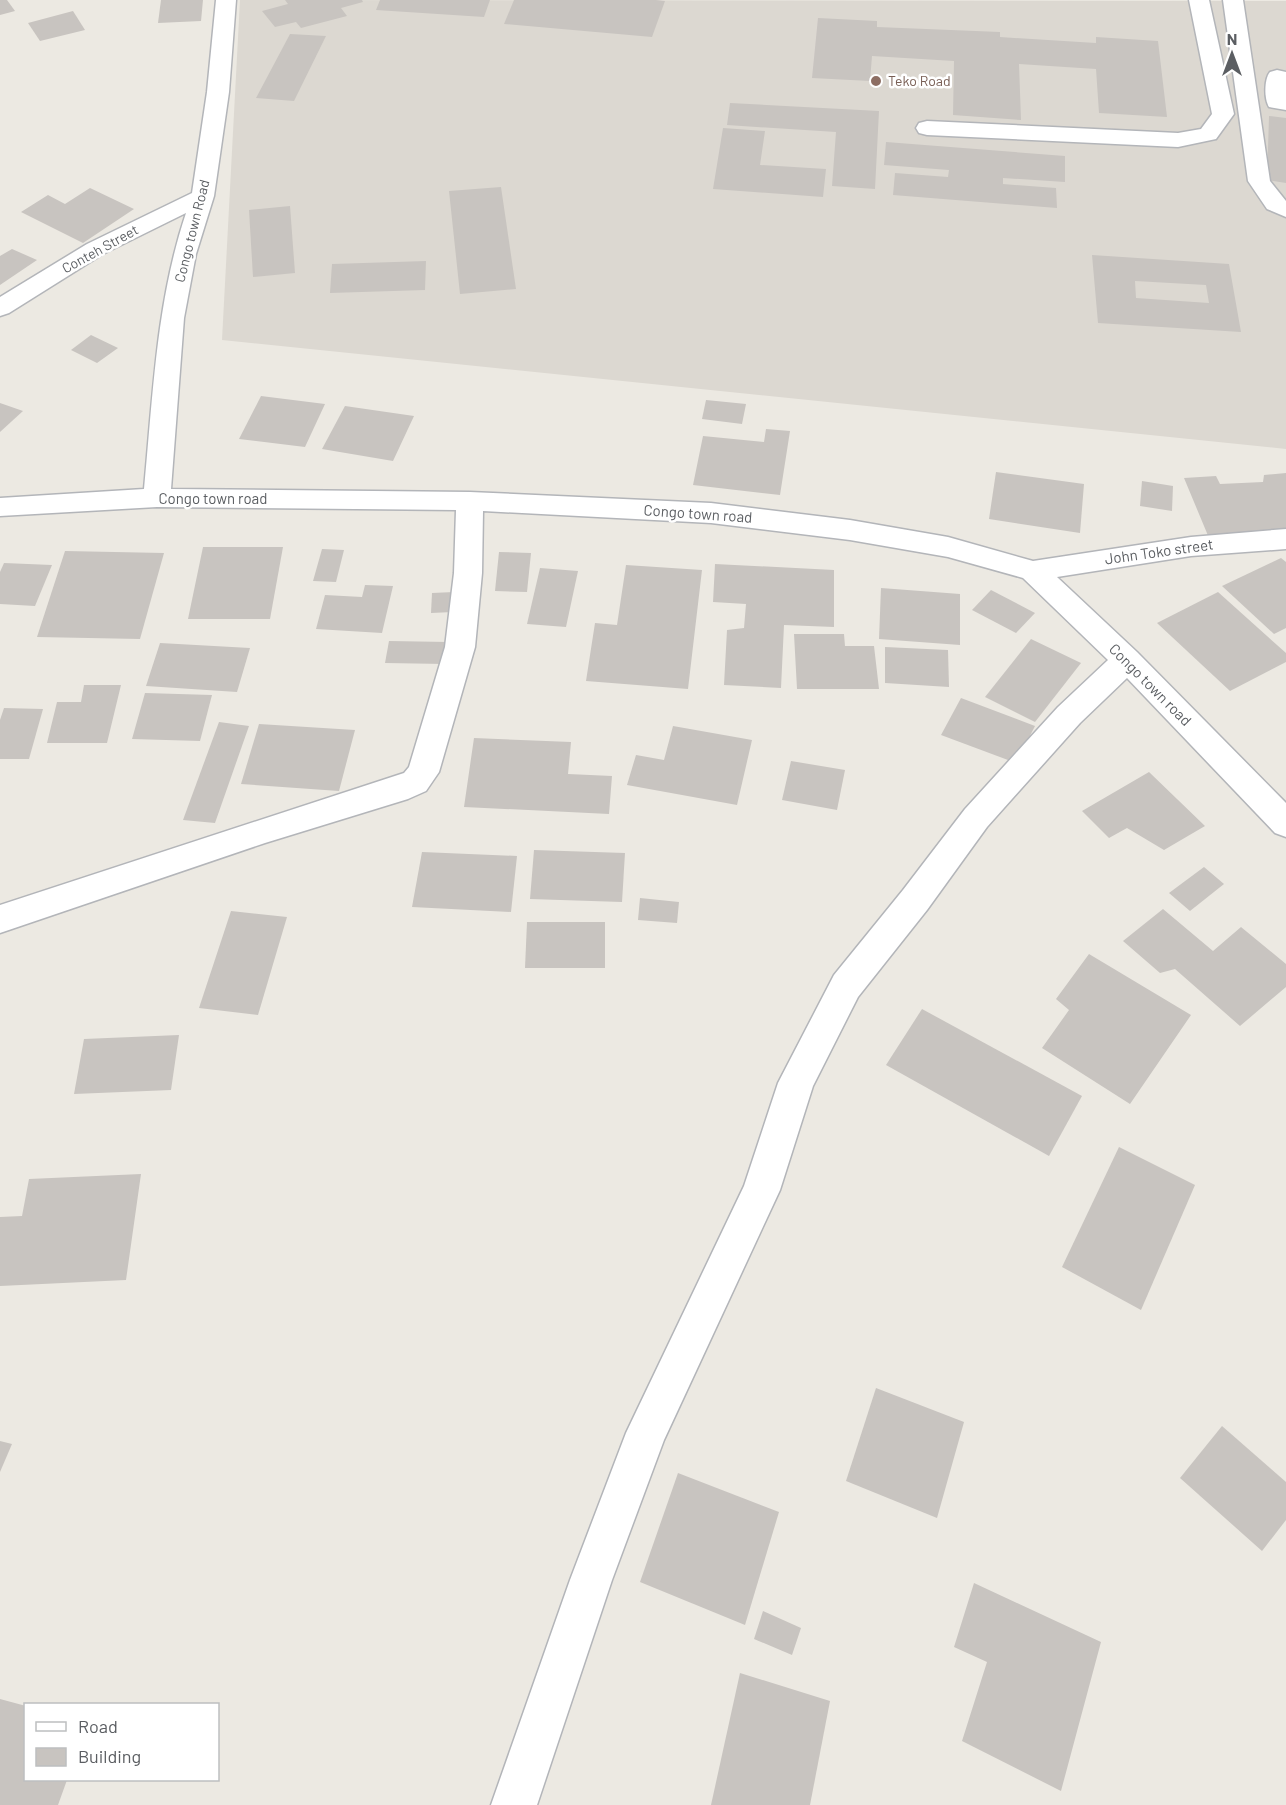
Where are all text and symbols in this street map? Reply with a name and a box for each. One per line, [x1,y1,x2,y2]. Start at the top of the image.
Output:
north arrow [1202,24,1262,84]
text: N [1227,29,1237,48]
place label: Teko Road [888,72,951,89]
marker: Teko Road [869,74,883,88]
street label: Congo town Road [171,178,212,284]
street label: Conteh Street [59,221,141,276]
street label: Congo town road [159,489,267,507]
street label: Congo town road [643,500,753,526]
street label: John Toko street [1103,534,1214,568]
street label: Congo town road [1106,639,1196,729]
legend [24,1703,219,1781]
text: Road [78,1715,118,1737]
text: Building [78,1745,141,1767]

